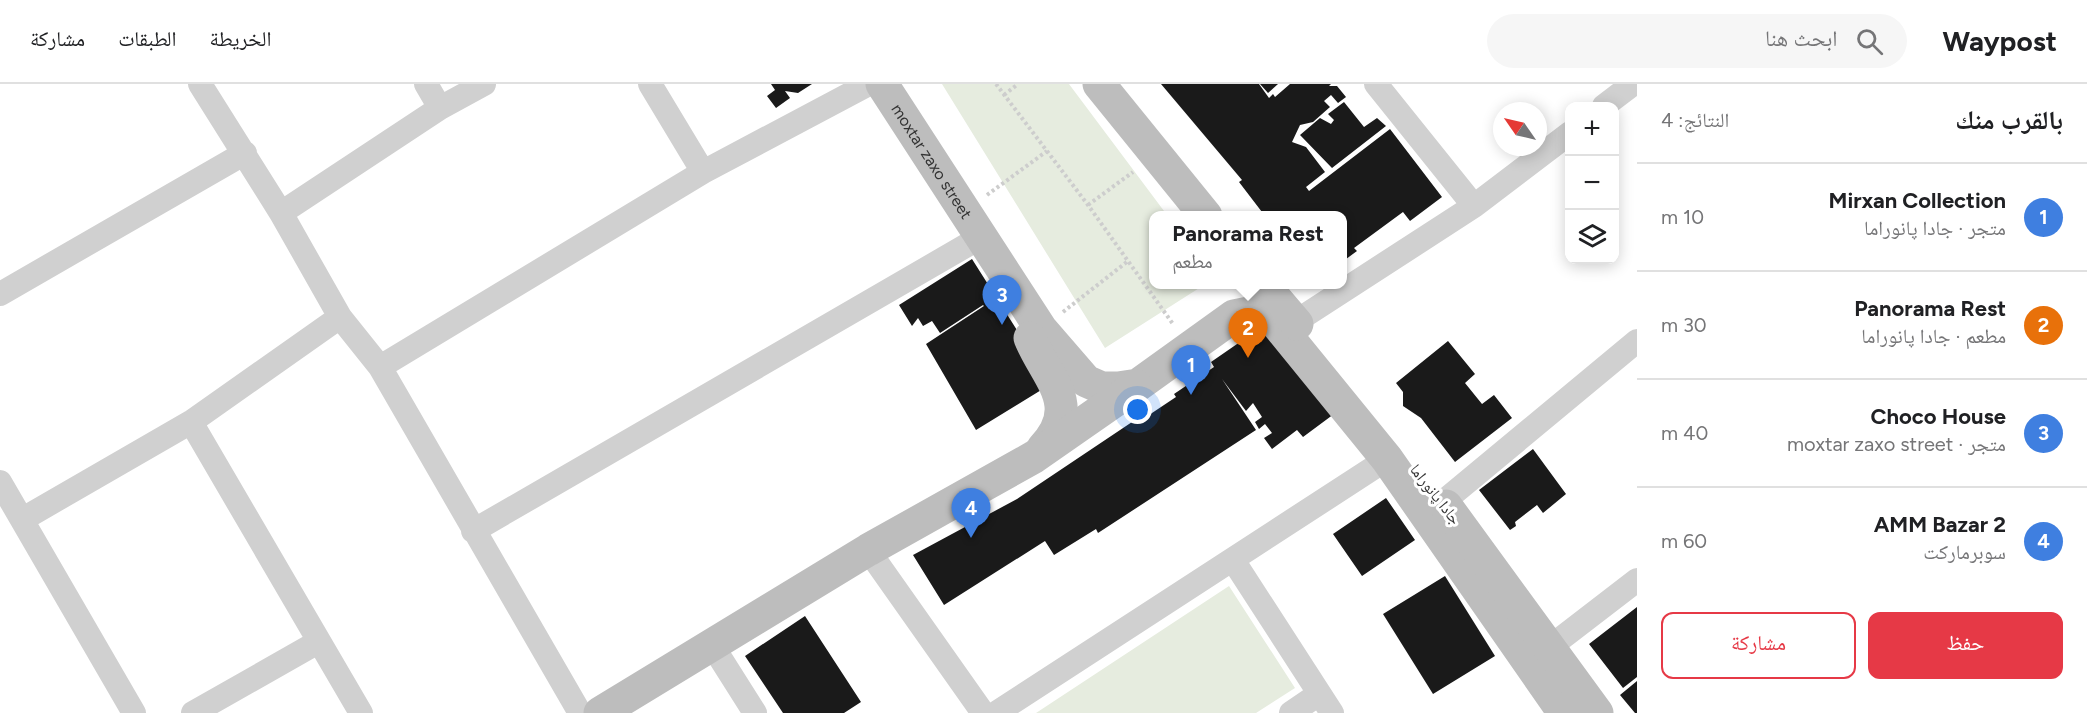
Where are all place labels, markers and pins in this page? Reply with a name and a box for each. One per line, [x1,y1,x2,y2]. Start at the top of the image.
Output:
pin: 3 [982,276,1022,325]
pin: 2 [1228,308,1268,358]
pin: 1 [1172,346,1210,395]
pin: 4 [952,488,990,538]

